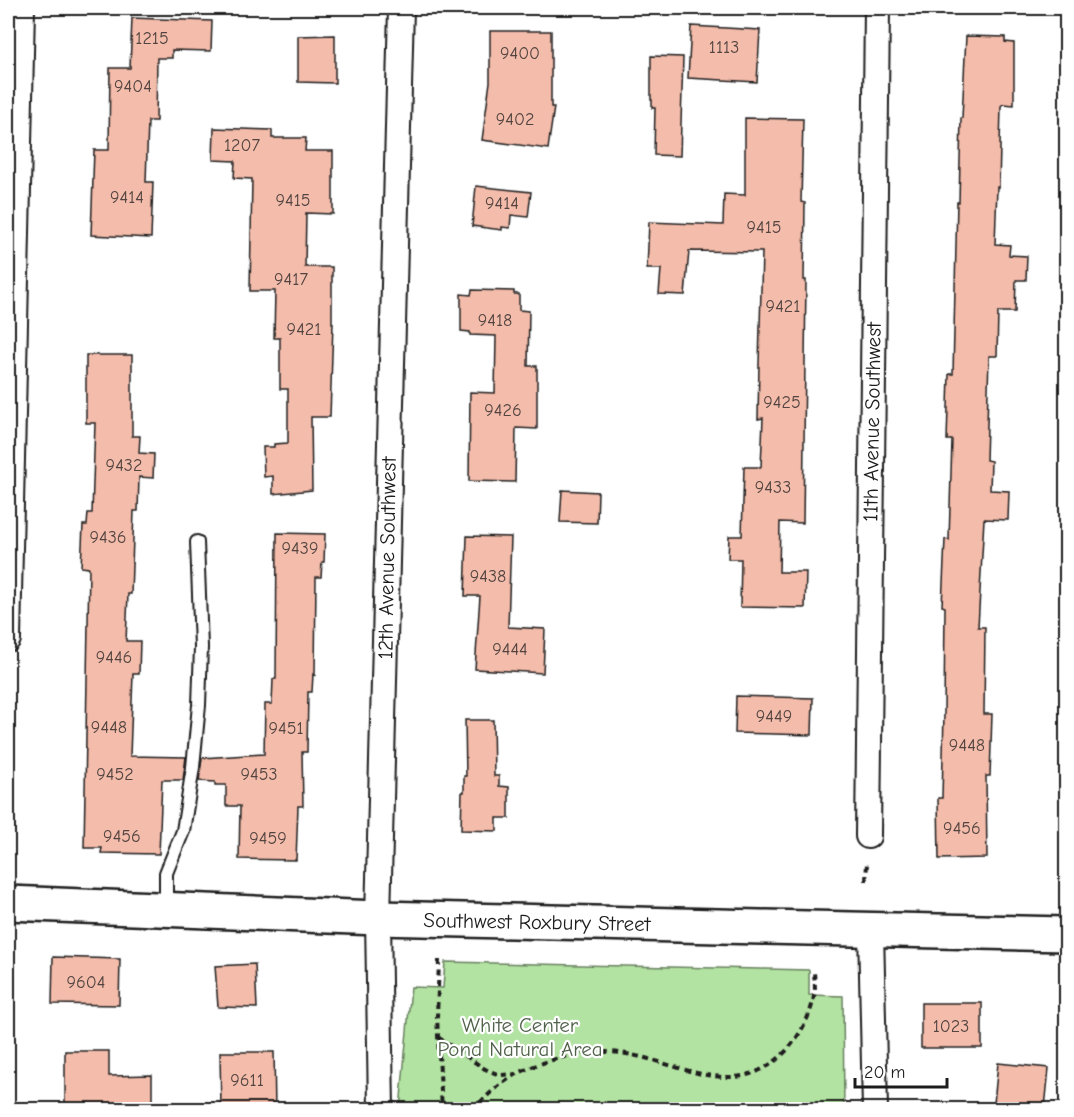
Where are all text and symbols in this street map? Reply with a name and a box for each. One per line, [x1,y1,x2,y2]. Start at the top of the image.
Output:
house number: 1215 [135,28,169,49]
house number: 1113 [709,37,739,58]
house number: 9400 [500,43,540,64]
house number: 9404 [114,76,152,97]
house number: 9402 [496,109,534,130]
house number: 1207 [224,135,260,156]
house number: 9414 [110,187,144,208]
house number: 9415 [275,190,311,211]
house number: 9414 [485,193,519,214]
house number: 9415 [746,217,782,238]
house number: 9417 [274,269,308,290]
house number: 9421 [766,296,800,317]
house number: 9418 [478,310,512,331]
house number: 9421 [287,319,321,340]
street label: 11th Avenue Southwest [858,321,886,522]
house number: 9425 [763,392,801,413]
house number: 9426 [484,400,522,421]
house number: 9432 [106,455,142,476]
street label: 12th Avenue Southwest [373,455,401,660]
house number: 9433 [755,477,791,498]
house number: 9436 [89,527,127,548]
house number: 9439 [282,538,318,559]
house number: 9438 [470,566,506,587]
house number: 9444 [492,639,528,660]
house number: 9446 [96,647,132,668]
house number: 9449 [756,706,792,727]
house number: 9448 [91,717,127,738]
house number: 9451 [268,718,304,739]
house number: 9448 [949,735,985,756]
house number: 9452 [96,764,134,785]
house number: 9453 [240,764,278,785]
house number: 9456 [943,818,981,839]
house number: 9456 [103,826,141,847]
house number: 9459 [249,828,287,849]
street label: Southwest Roxbury Street [423,908,652,936]
house number: 9604 [67,972,106,993]
park label: White Center Pond Natural Area [437,1013,603,1061]
house number: 1023 [933,1016,969,1037]
scale bar [855,1051,946,1089]
text: 20 m [864,1062,905,1083]
house number: 9611 [230,1070,264,1091]

